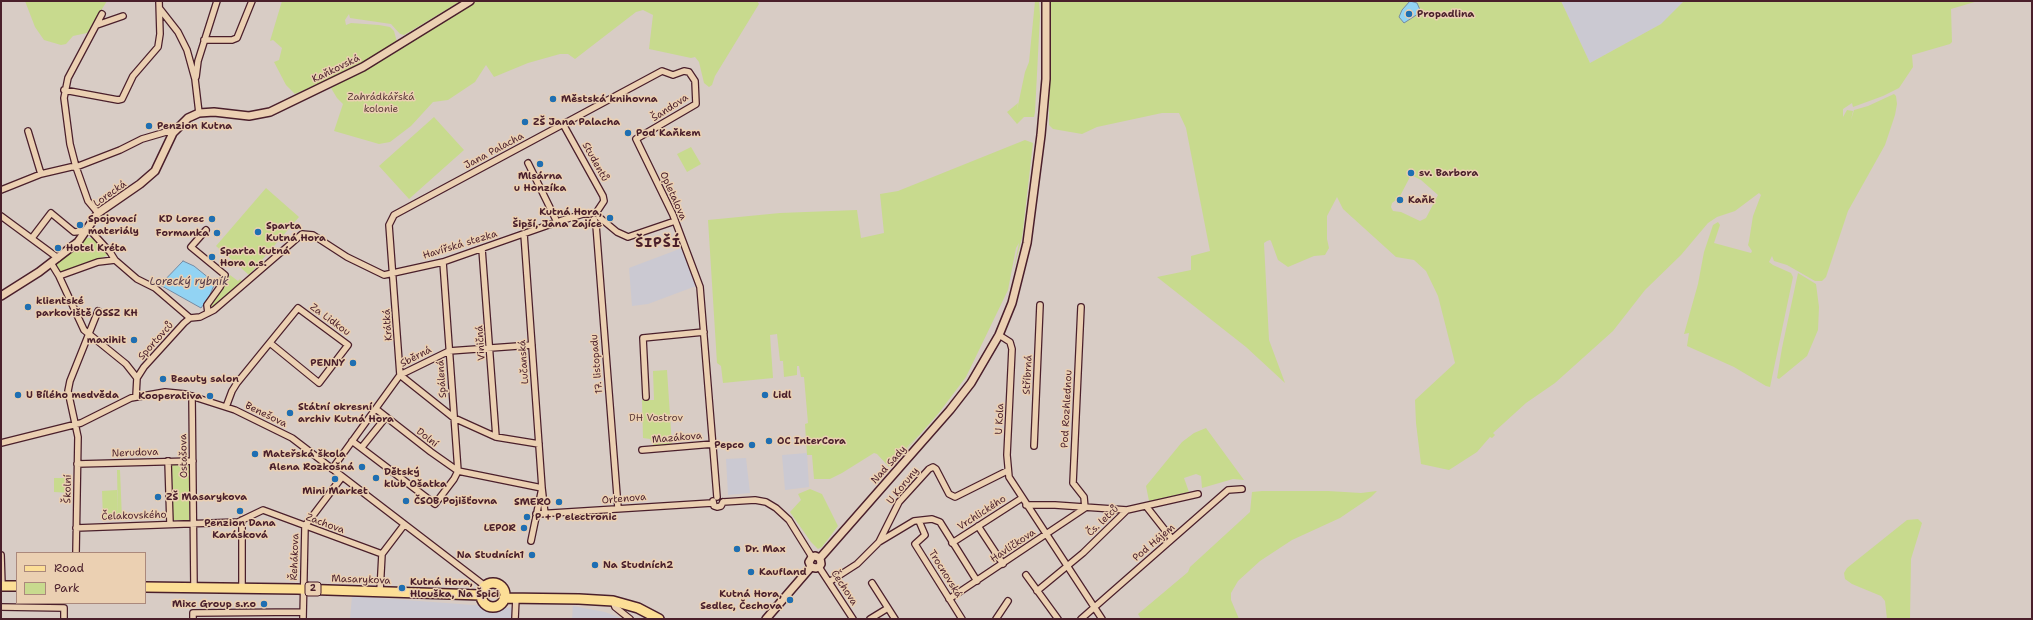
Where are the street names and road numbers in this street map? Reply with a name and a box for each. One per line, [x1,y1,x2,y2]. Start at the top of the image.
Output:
street label: Kaňkovská [310,52,362,86]
street label: Šandova [649,92,691,124]
street label: Jana Palacha [462,130,526,172]
street label: Studentů [579,140,611,184]
street label: Opletalova [657,170,689,222]
street label: Lorecká [91,178,129,210]
street label: Havířská stezka [421,228,499,262]
street label: Za Lidkou [308,301,352,339]
street label: Krátká [381,309,395,341]
street label: Sportovců [136,320,176,362]
street label: Viničná [474,325,488,361]
street label: 17. listopadu [588,334,606,394]
street label: Lučanská [516,339,532,385]
street label: Sběrná [398,344,434,370]
street label: Stříbrná [1021,355,1035,395]
street label: Spálená [435,360,449,398]
street label: Pod Rozhlednou [1059,370,1075,448]
street label: Benešova [243,400,289,430]
street label: U Kola [993,403,1007,435]
street label: Dolní [414,426,440,450]
street label: Mazákova [651,430,703,446]
street label: Ostašova [178,434,190,478]
street label: Nad Sady [869,444,909,486]
street label: Nerudova [111,446,159,460]
street label: U Koruny [884,465,922,507]
street label: Školní [62,475,74,503]
street label: Ortenova [601,491,647,507]
street label: Vrchlického [956,493,1008,533]
street label: Čs. letců [1085,503,1121,539]
street label: Čelakovského [101,509,167,523]
street label: Zachova [304,511,346,537]
street label: Pod Hájem [1130,522,1178,564]
street label: Havlíčkova [988,527,1038,565]
street label: Řehákova [288,533,302,581]
street label: Trocnovská [926,548,964,600]
street label: Čechova [828,568,860,608]
street label: Masarykova [331,573,391,587]
road number: 2 [305,582,321,596]

